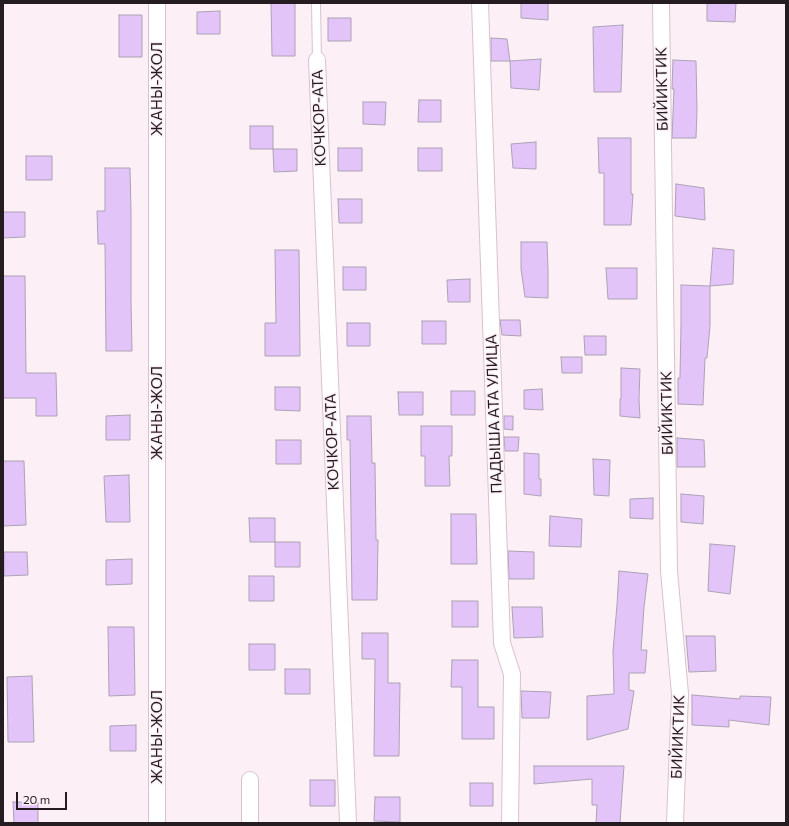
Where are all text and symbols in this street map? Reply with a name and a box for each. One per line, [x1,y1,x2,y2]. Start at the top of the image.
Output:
street label: ЖАНЫ-ЖОЛ [148,42,166,136]
street label: БИЙИКТИК [652,47,672,131]
street label: КОЧКОР-АТА [308,69,330,167]
street label: ПАДЫША АТА УЛИЦА [482,334,506,494]
street label: ЖАНЫ-ЖОЛ [148,366,166,460]
street label: БИЙИКТИК [657,371,677,455]
street label: КОЧКОР-АТА [321,393,343,491]
street label: ЖАНЫ-ЖОЛ [148,690,166,784]
street label: БИЙИКТИК [668,695,688,779]
scale bar [18,784,69,810]
text: 20 m [23,792,50,806]

